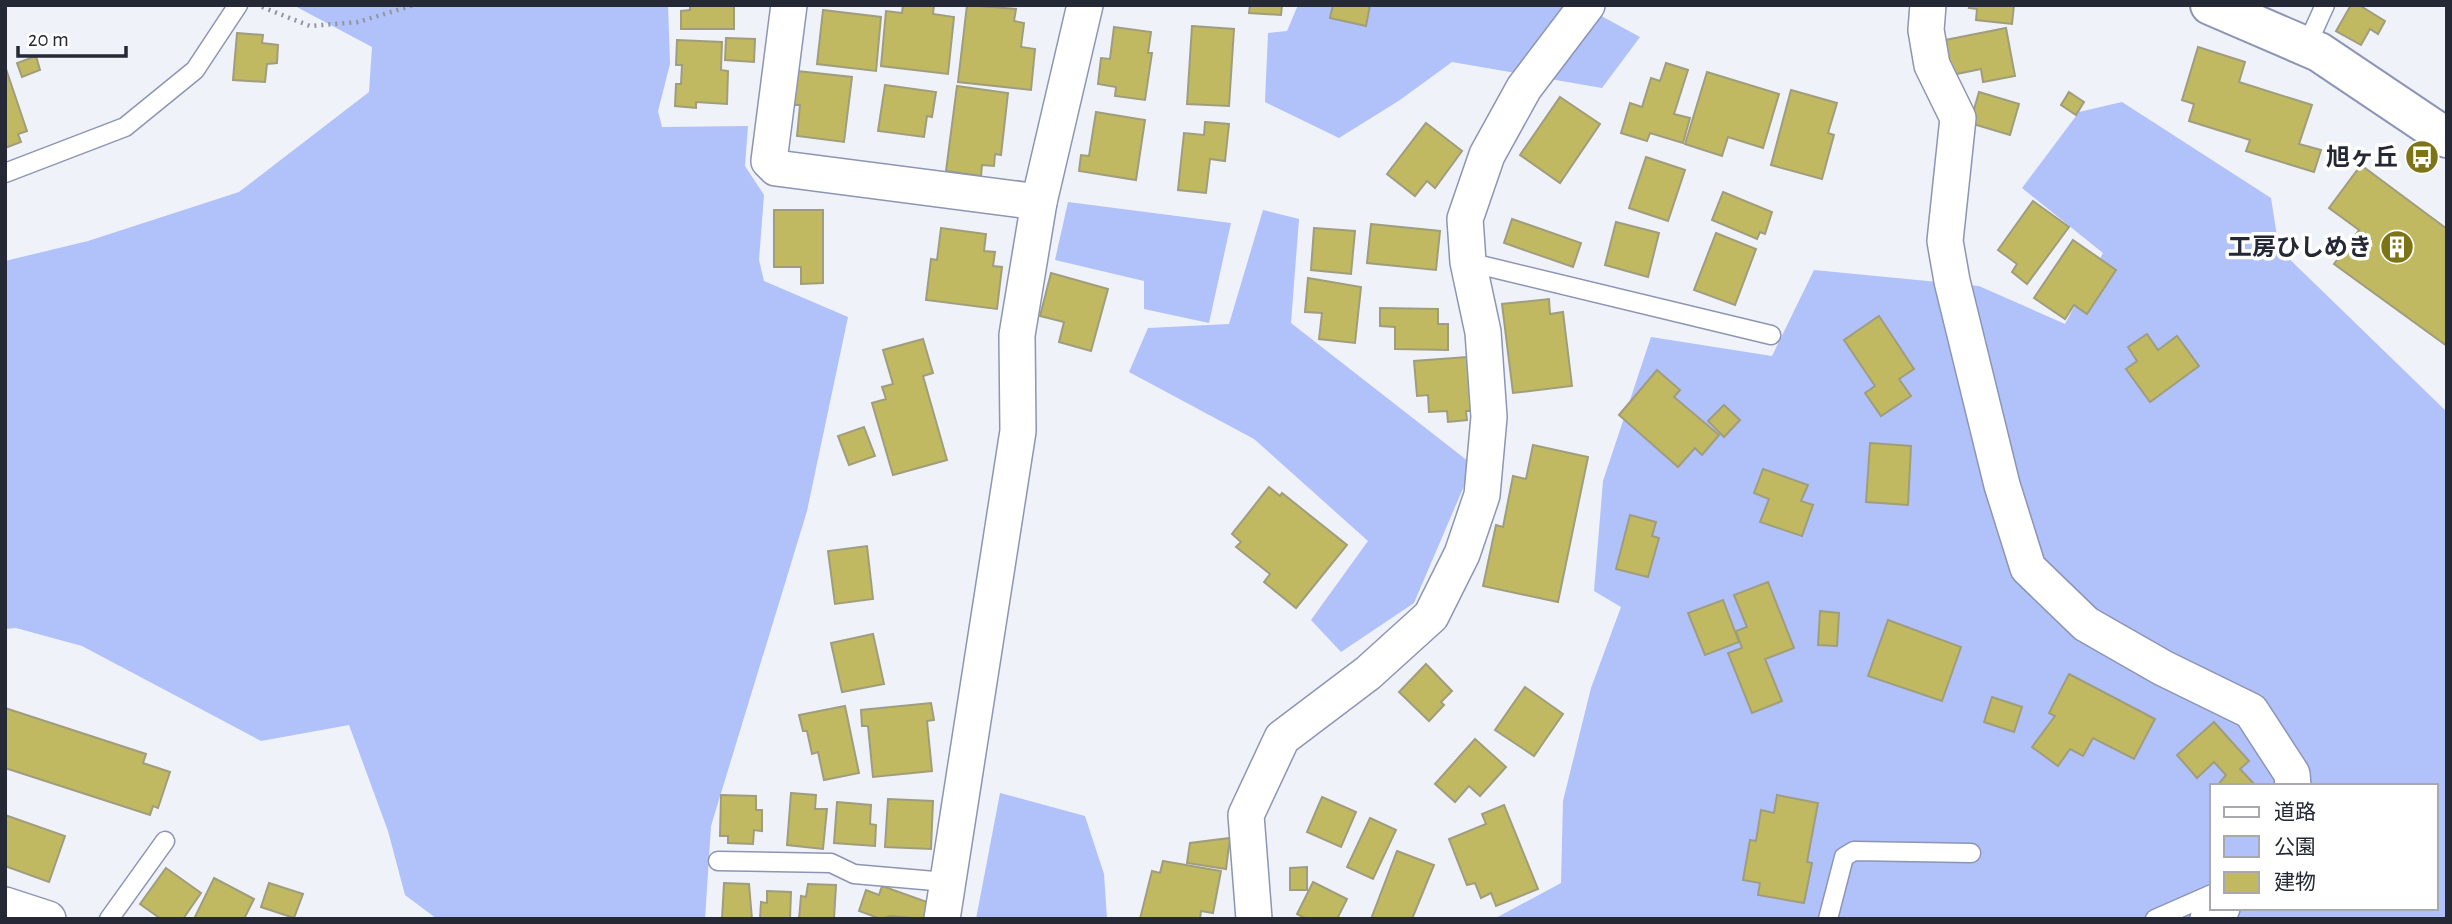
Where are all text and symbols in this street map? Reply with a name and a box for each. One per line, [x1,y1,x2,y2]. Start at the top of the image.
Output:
scale bar [18,14,126,58]
text: 20 m [28,29,69,50]
bus stop icon: 旭ヶ丘 [2403,138,2441,176]
place label: 旭ヶ丘 [2326,144,2398,170]
building icon: 工房ひしめき [2378,228,2416,266]
place label: 工房ひしめき [2228,235,2372,260]
legend [2210,784,2438,910]
text: 道路 [2274,801,2316,823]
text: 公園 [2274,837,2316,858]
text: 建物 [2274,871,2316,893]

